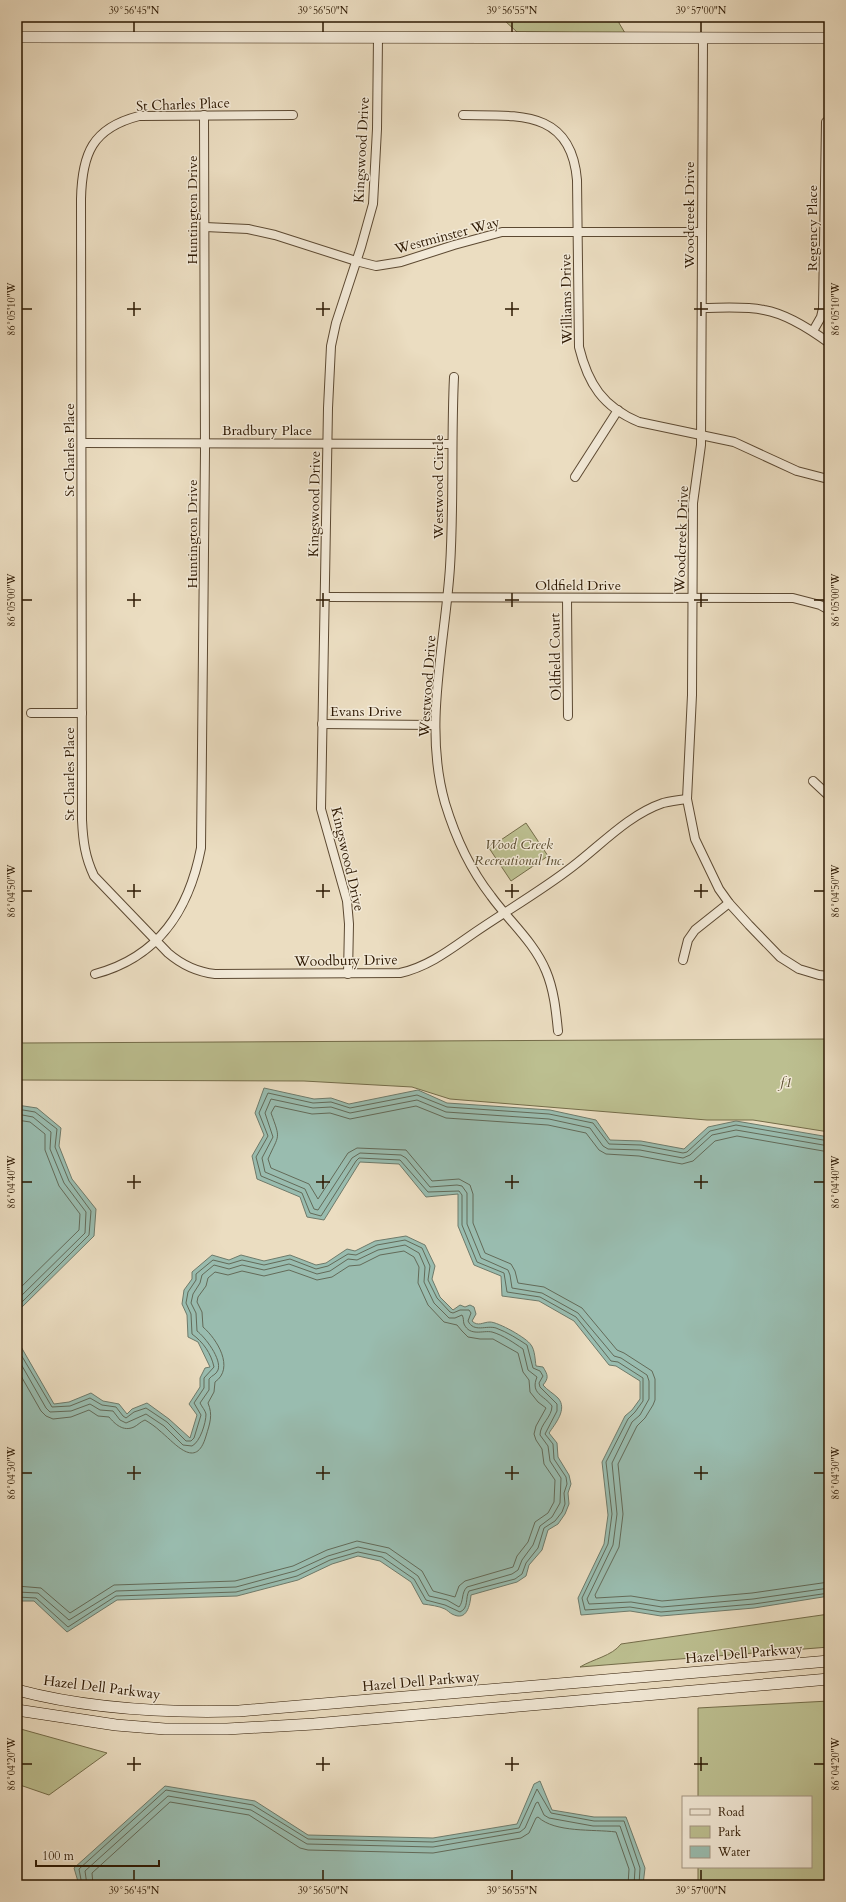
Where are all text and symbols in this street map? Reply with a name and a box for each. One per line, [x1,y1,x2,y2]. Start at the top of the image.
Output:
text: 39°56'45"N [109,4,160,18]
text: 39°56'50"N [298,4,349,18]
text: 39°56'55"N [487,4,538,18]
text: 39°57'00"N [676,4,727,18]
street label: St Charles Place [136,93,230,116]
street label: Kingswood Drive [349,96,374,204]
street label: Huntington Drive [183,155,202,265]
street label: Woodcreek Drive [680,161,699,270]
street label: Regency Place [803,185,822,271]
street label: Westminster Way [392,212,502,259]
street label: Williams Drive [556,254,577,345]
text: 86°05'10"W [5,281,19,336]
text: 86°05'10"W [829,281,843,336]
street label: St Charles Place [60,403,79,497]
street label: Bradbury Place [222,421,312,440]
street label: Westwood Circle [429,435,448,540]
street label: Kingswood Drive [304,451,325,557]
street label: Huntington Drive [183,479,202,589]
street label: Woodcreek Drive [670,485,693,594]
text: 86°05'00"W [5,572,19,627]
text: 86°05'00"W [829,572,843,627]
street label: Oldfield Drive [535,576,621,595]
street label: Oldfield Court [545,612,566,701]
street label: Westwood Drive [414,634,441,739]
street label: Evans Drive [330,702,402,721]
street label: St Charles Place [60,727,79,821]
street label: Kingswood Drive [326,805,369,913]
park label: Wood Creek Recreational Inc. [474,835,565,870]
text: 86°04'50"W [5,863,19,918]
text: 86°04'50"W [829,863,843,918]
street label: Woodbury Drive [293,950,398,971]
park label: f1 [777,1073,792,1092]
text: 86°04'40"W [5,1154,19,1209]
text: 86°04'40"W [829,1154,843,1209]
text: 86°04'30"W [5,1445,19,1500]
text: 86°04'30"W [829,1445,843,1500]
street label: Hazel Dell Parkway [684,1639,804,1668]
street label: Hazel Dell Parkway [361,1667,481,1696]
street label: Hazel Dell Parkway [42,1671,162,1704]
text: 86°04'20"W [5,1736,19,1791]
text: 86°04'20"W [829,1736,843,1791]
legend [682,1796,812,1868]
text: Road [718,1804,745,1820]
text: Park [718,1824,742,1840]
scale bar [36,1842,159,1868]
text: Water [717,1844,751,1860]
text: 100 m [42,1848,75,1864]
text: 39°56'45"N [109,1884,160,1898]
text: 39°56'50"N [298,1884,349,1898]
text: 39°56'55"N [487,1884,538,1898]
text: 39°57'00"N [676,1884,727,1898]

